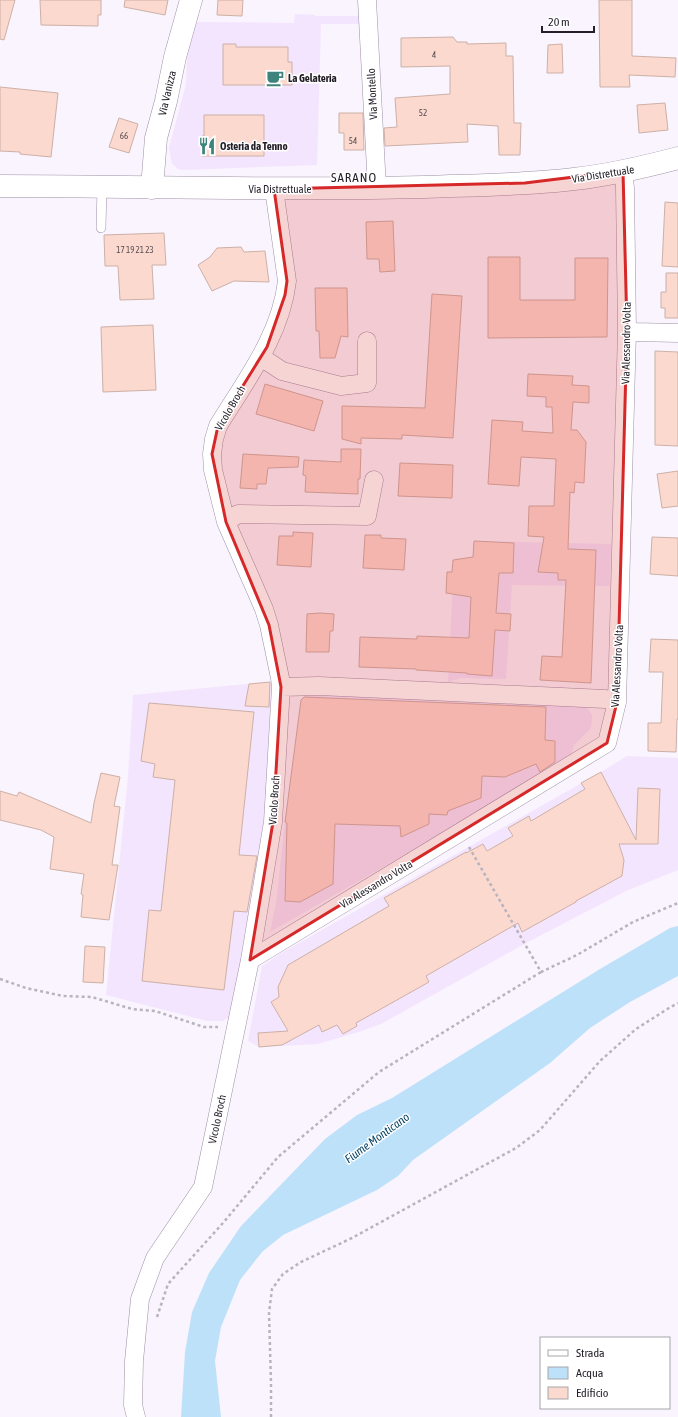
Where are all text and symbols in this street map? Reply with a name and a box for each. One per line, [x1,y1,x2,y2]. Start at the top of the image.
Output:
scale bar [542,8,594,34]
text: 20 m [548,15,570,29]
house number: 4 [432,50,436,60]
cafe icon: La Gelateria [265,68,285,88]
street label: Via Montello [365,68,379,120]
street label: Via Vanizza [156,69,178,117]
place label: La Gelateria [288,72,337,84]
house number: 52 [419,108,427,118]
house number: 66 [120,131,128,141]
restaurant icon: Osteria da Tenno [197,136,217,156]
house number: 54 [349,136,357,146]
place label: Osteria da Tenno [220,140,288,152]
street label: Via Distrettuale [571,163,635,185]
district label: SARANO [331,170,377,185]
street label: Via Distrettuale [248,183,312,195]
house number: 17 19 21 23 [116,245,154,255]
street label: Via Alessandro Volta [619,302,633,384]
street label: Vicolo Broch [212,383,248,433]
street label: Via Alessandro Volta [609,624,625,708]
street label: Vicolo Broch [266,775,282,825]
street label: Via Alessandro Volta [338,858,414,910]
street label: Vicolo Broch [206,1093,228,1145]
water label: Fiume Monticano [342,1110,412,1166]
legend [540,1337,670,1409]
text: Strada [576,1346,605,1360]
text: Acqua [576,1366,603,1380]
text: Edificio [576,1386,609,1400]

